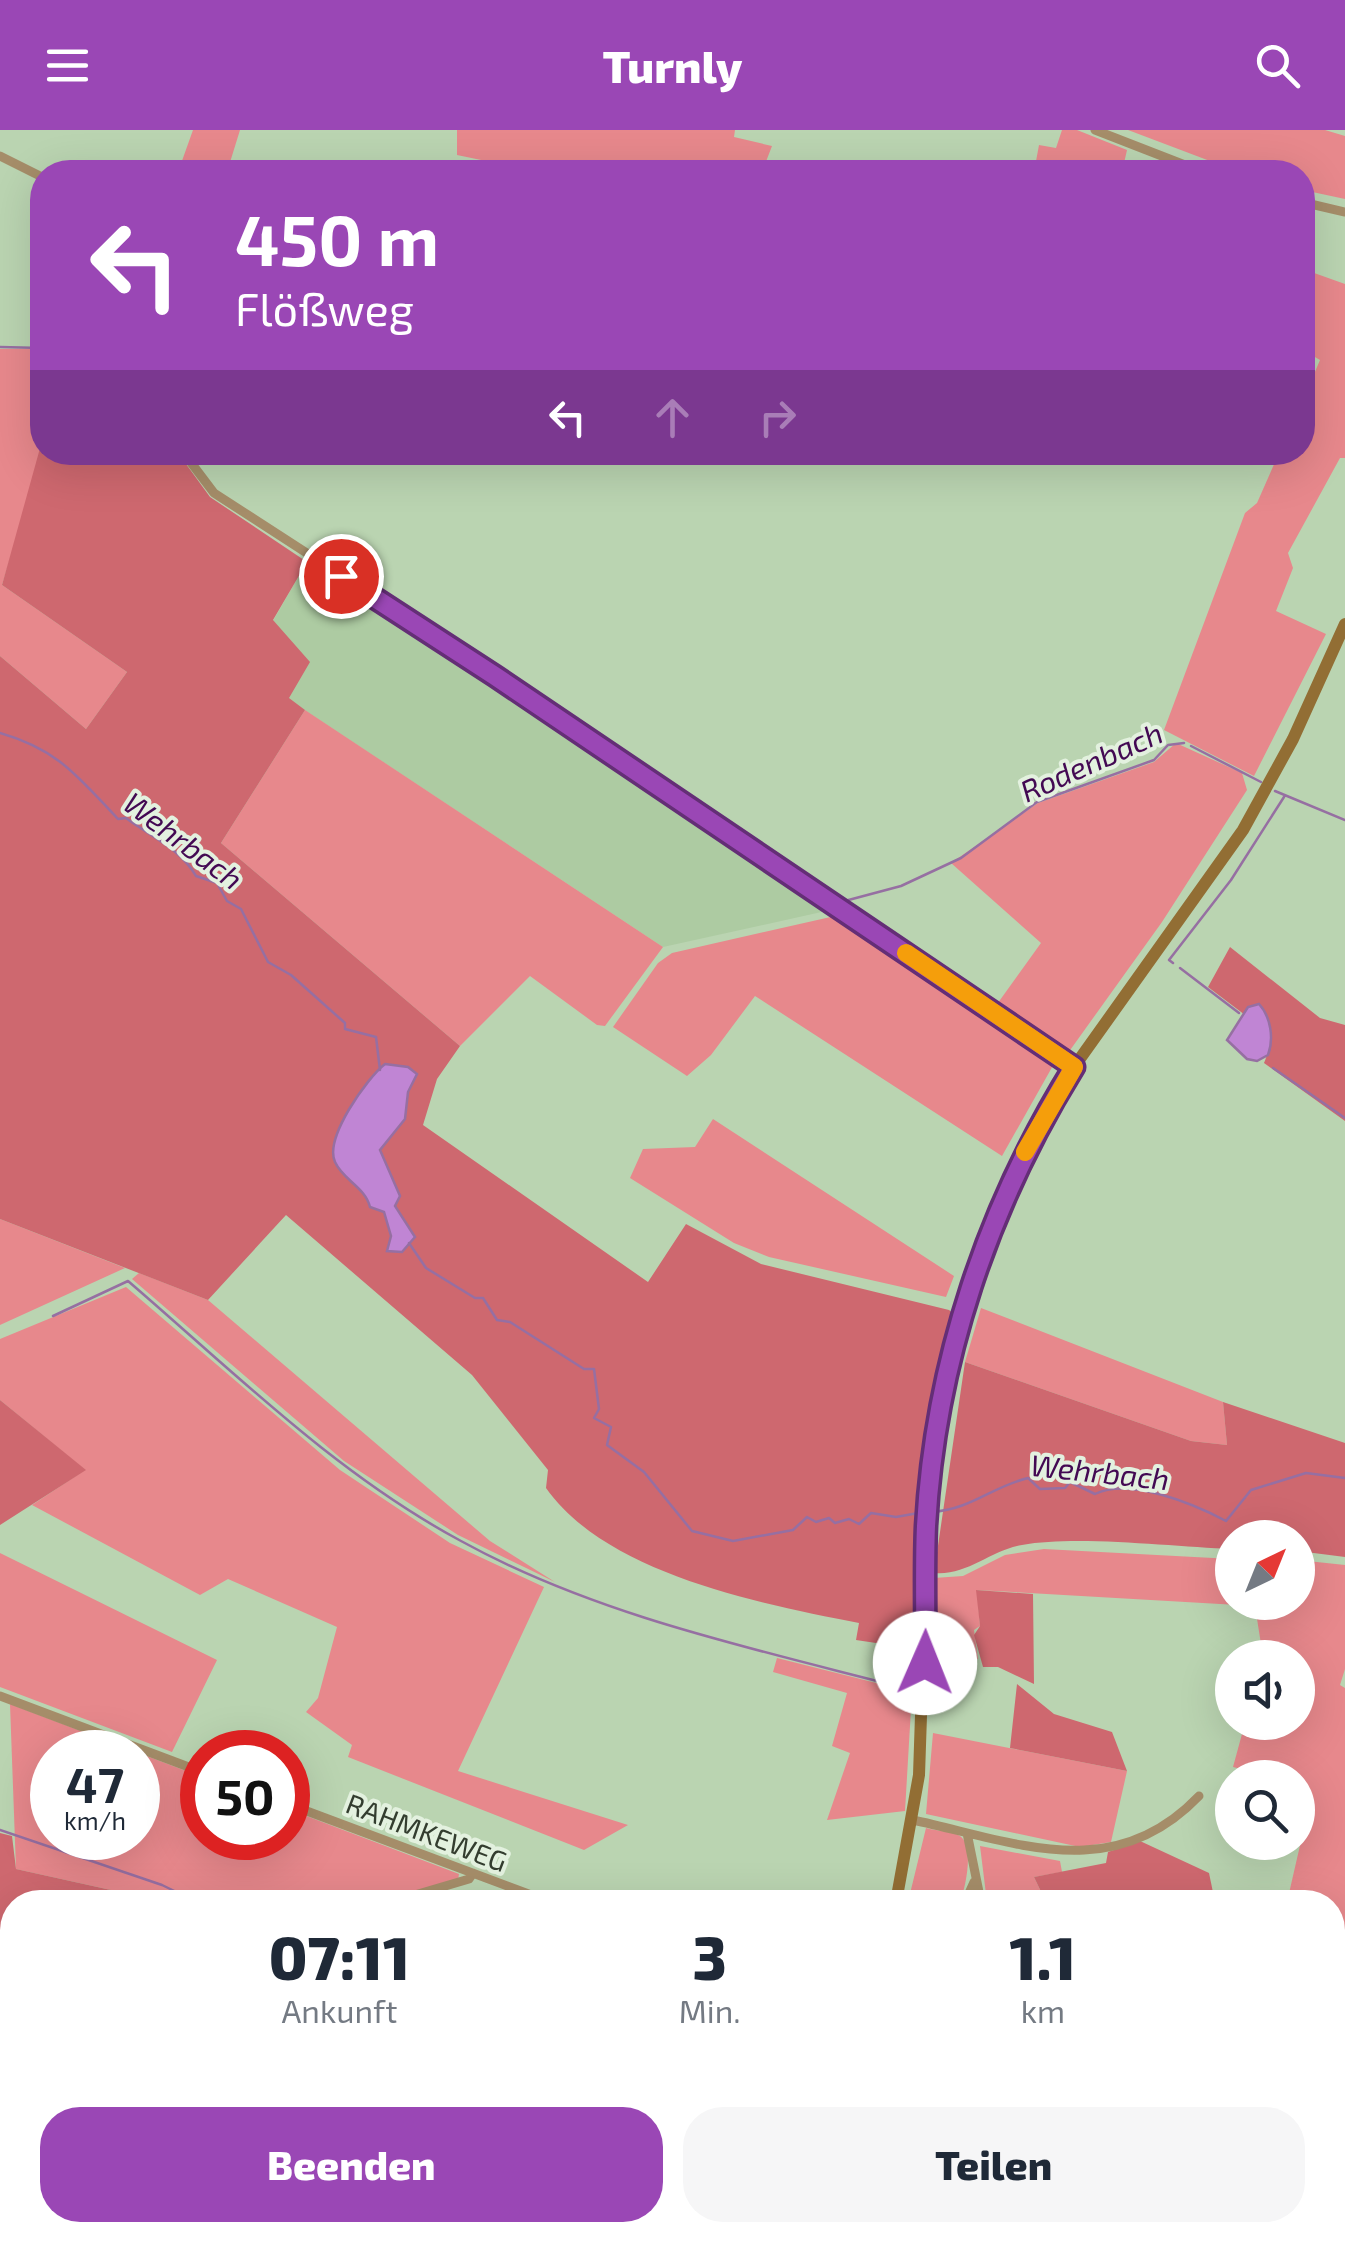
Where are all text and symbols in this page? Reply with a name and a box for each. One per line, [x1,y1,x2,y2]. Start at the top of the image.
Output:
icon: menu [40,38,95,93]
text: Turnly [603,38,742,92]
icon: search [1250,38,1305,93]
text: 450 m [235,196,439,280]
icon: left [70,200,200,330]
text: Flößweg [235,281,414,335]
icon: left [540,390,595,445]
icon: ahead [645,390,700,445]
icon: right [750,390,805,445]
pin [299,534,384,619]
icon: arrive [314,549,369,604]
water label: Rodenbach [1014,714,1168,808]
water label: Wehrbach [117,784,251,896]
water label: Wehrbach [1029,1446,1171,1496]
north arrow [1215,1520,1315,1620]
map controls [1215,1520,1315,1860]
position arrow [873,1611,977,1715]
button: sound [1215,1640,1315,1740]
speed limit sign: 50 [180,1730,310,1860]
text: 47 [66,1753,124,1813]
button: search [1215,1760,1315,1860]
street label: RAHMKEWEG [342,1786,512,1878]
text: km/h [64,1805,126,1835]
text: 07:11 [269,1920,410,1992]
text: 3 [693,1920,727,1992]
text: 1.1 [1010,1920,1076,1992]
text: Ankunft [281,1991,397,2029]
text: Min. [679,1991,741,2029]
text: km [1021,1991,1065,2029]
button: Beenden [40,2107,663,2222]
button: Teilen [683,2107,1305,2222]

